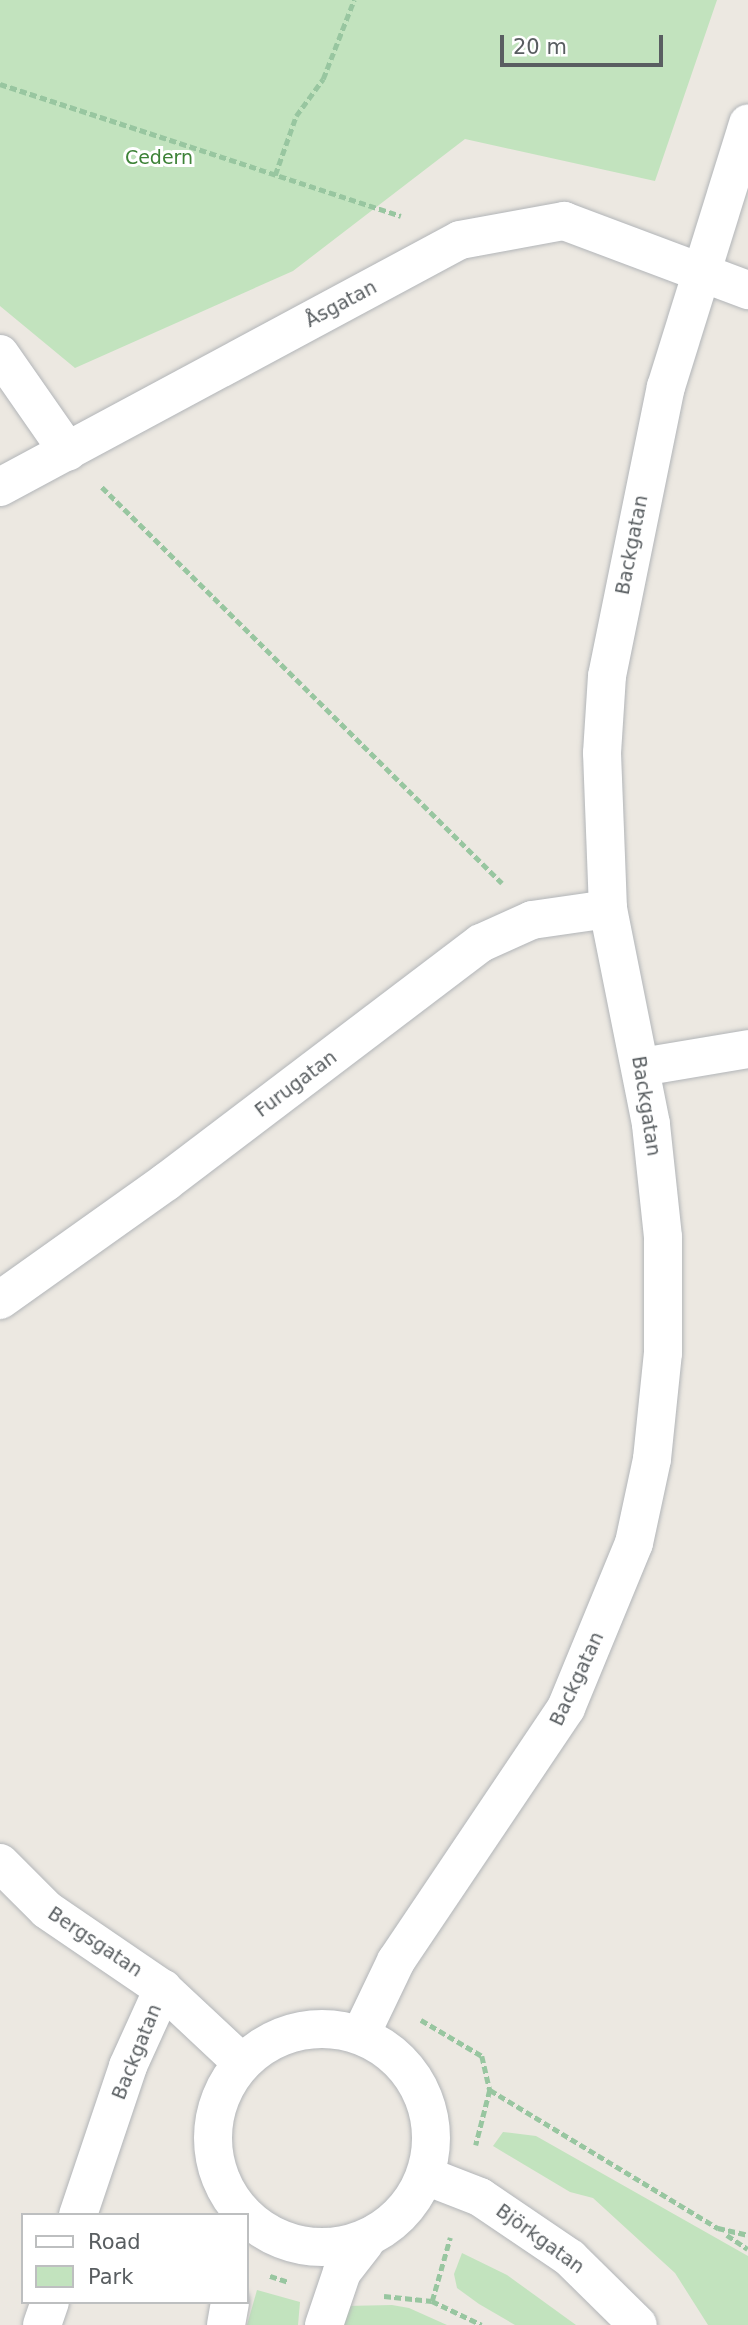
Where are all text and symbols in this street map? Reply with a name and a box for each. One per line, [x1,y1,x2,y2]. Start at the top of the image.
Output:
scale bar [503,21,666,65]
text: 20 m [513,35,567,59]
park label: Cedern [125,147,193,169]
street label: Åsgatan [301,276,381,332]
street label: Backgatan [611,493,653,597]
street label: Furugatan [251,1046,341,1122]
street label: Backgatan [627,1054,665,1158]
street label: Backgatan [545,1628,609,1730]
street label: Bergsgatan [43,1902,147,1982]
street label: Backgatan [108,2001,166,2103]
street label: Björkgatan [491,2199,589,2279]
legend [21,2213,248,2304]
text: Road [88,2230,141,2254]
text: Park [88,2265,133,2289]

